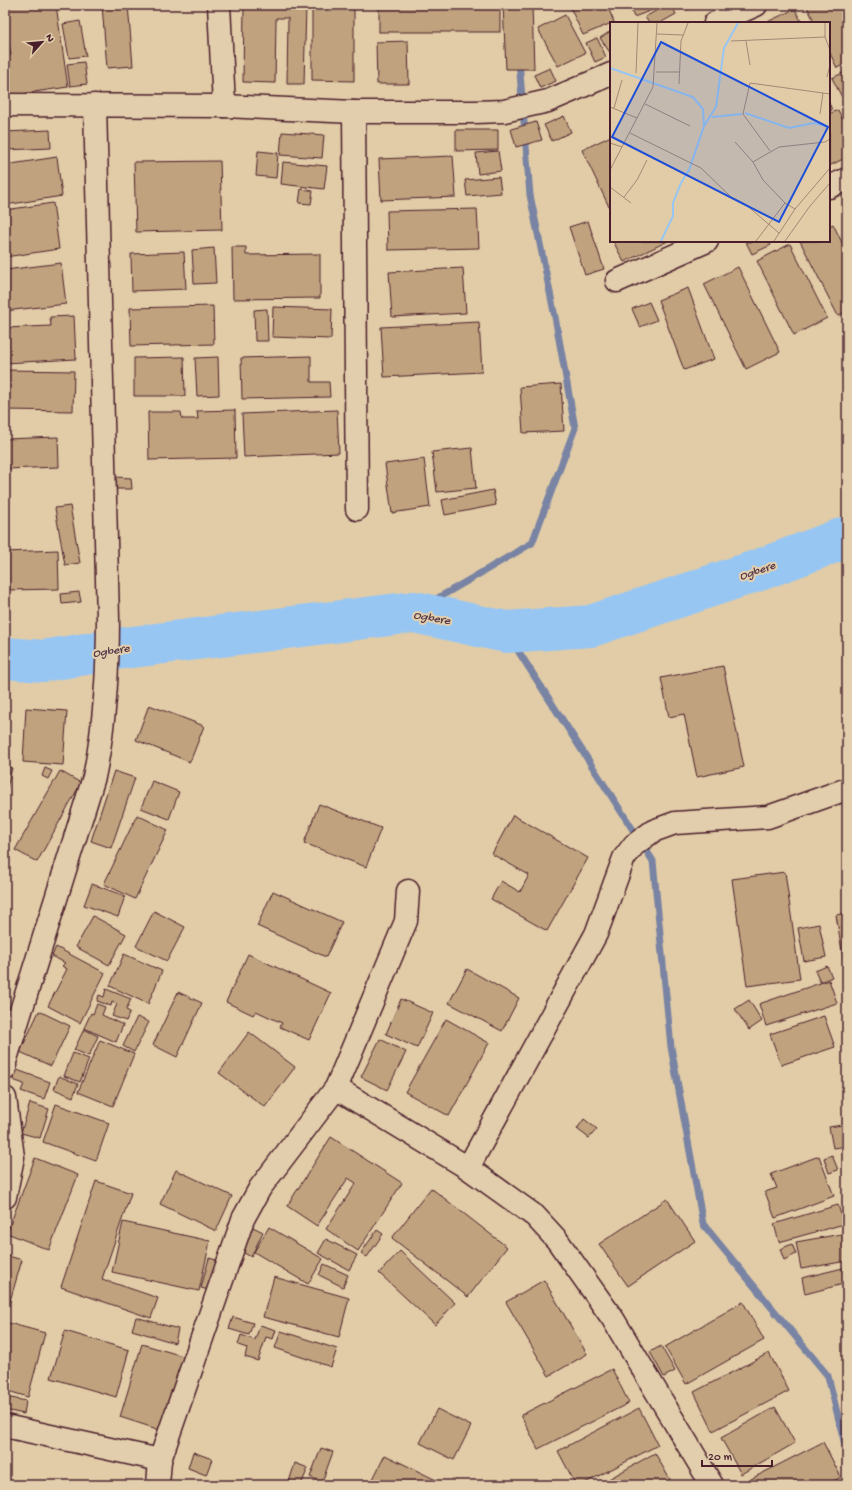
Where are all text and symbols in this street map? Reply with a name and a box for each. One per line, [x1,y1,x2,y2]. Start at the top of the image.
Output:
north arrow [22,22,62,62]
inset map [610,22,830,242]
text: N [42,32,56,44]
water label: Ogbere [738,559,778,585]
water label: Ogbere [412,609,452,629]
water label: Ogbere [92,642,131,662]
scale bar [702,1442,772,1468]
text: 20 m [708,1451,733,1465]

